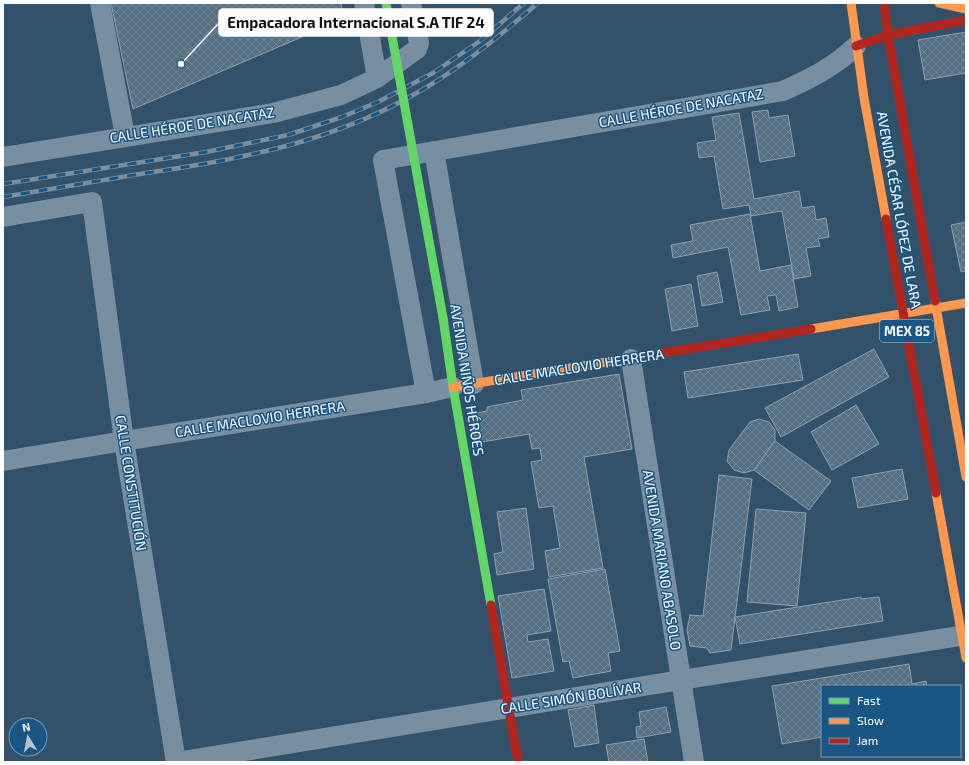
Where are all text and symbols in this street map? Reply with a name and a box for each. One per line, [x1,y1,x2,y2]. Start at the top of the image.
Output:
callout: Empacadora Internacional S.A TIF 24 [219,9,493,36]
text: Empacadora Internacional S.A TIF 24 [227,13,485,31]
street label: CALLE HÉROE DE NACATAZ [597,85,765,130]
street label: CALLE HÉROE DE NACATAZ [108,103,276,146]
street label: AVENIDA CÉSAR LÓPEZ DE LARA [874,110,925,310]
street label: AVENIDA NIÑOS HÉROES [447,303,488,457]
road number: MEX 85 [880,320,934,342]
street label: CALLE MACLOVIO HERRERA [493,345,665,388]
street label: CALLE MACLOVIO HERRERA [174,397,346,440]
street label: CALLE CONSTITUCIÓN [112,414,151,552]
street label: AVENIDA MARIANO ABASOLO [640,468,685,651]
street label: CALLE SIMÓN BOLÍVAR [499,678,643,717]
legend [821,685,961,757]
text: Fast [857,693,881,707]
text: Slow [857,713,884,727]
north arrow [8,717,48,757]
text: N [21,720,31,734]
text: Jam [857,733,878,747]

